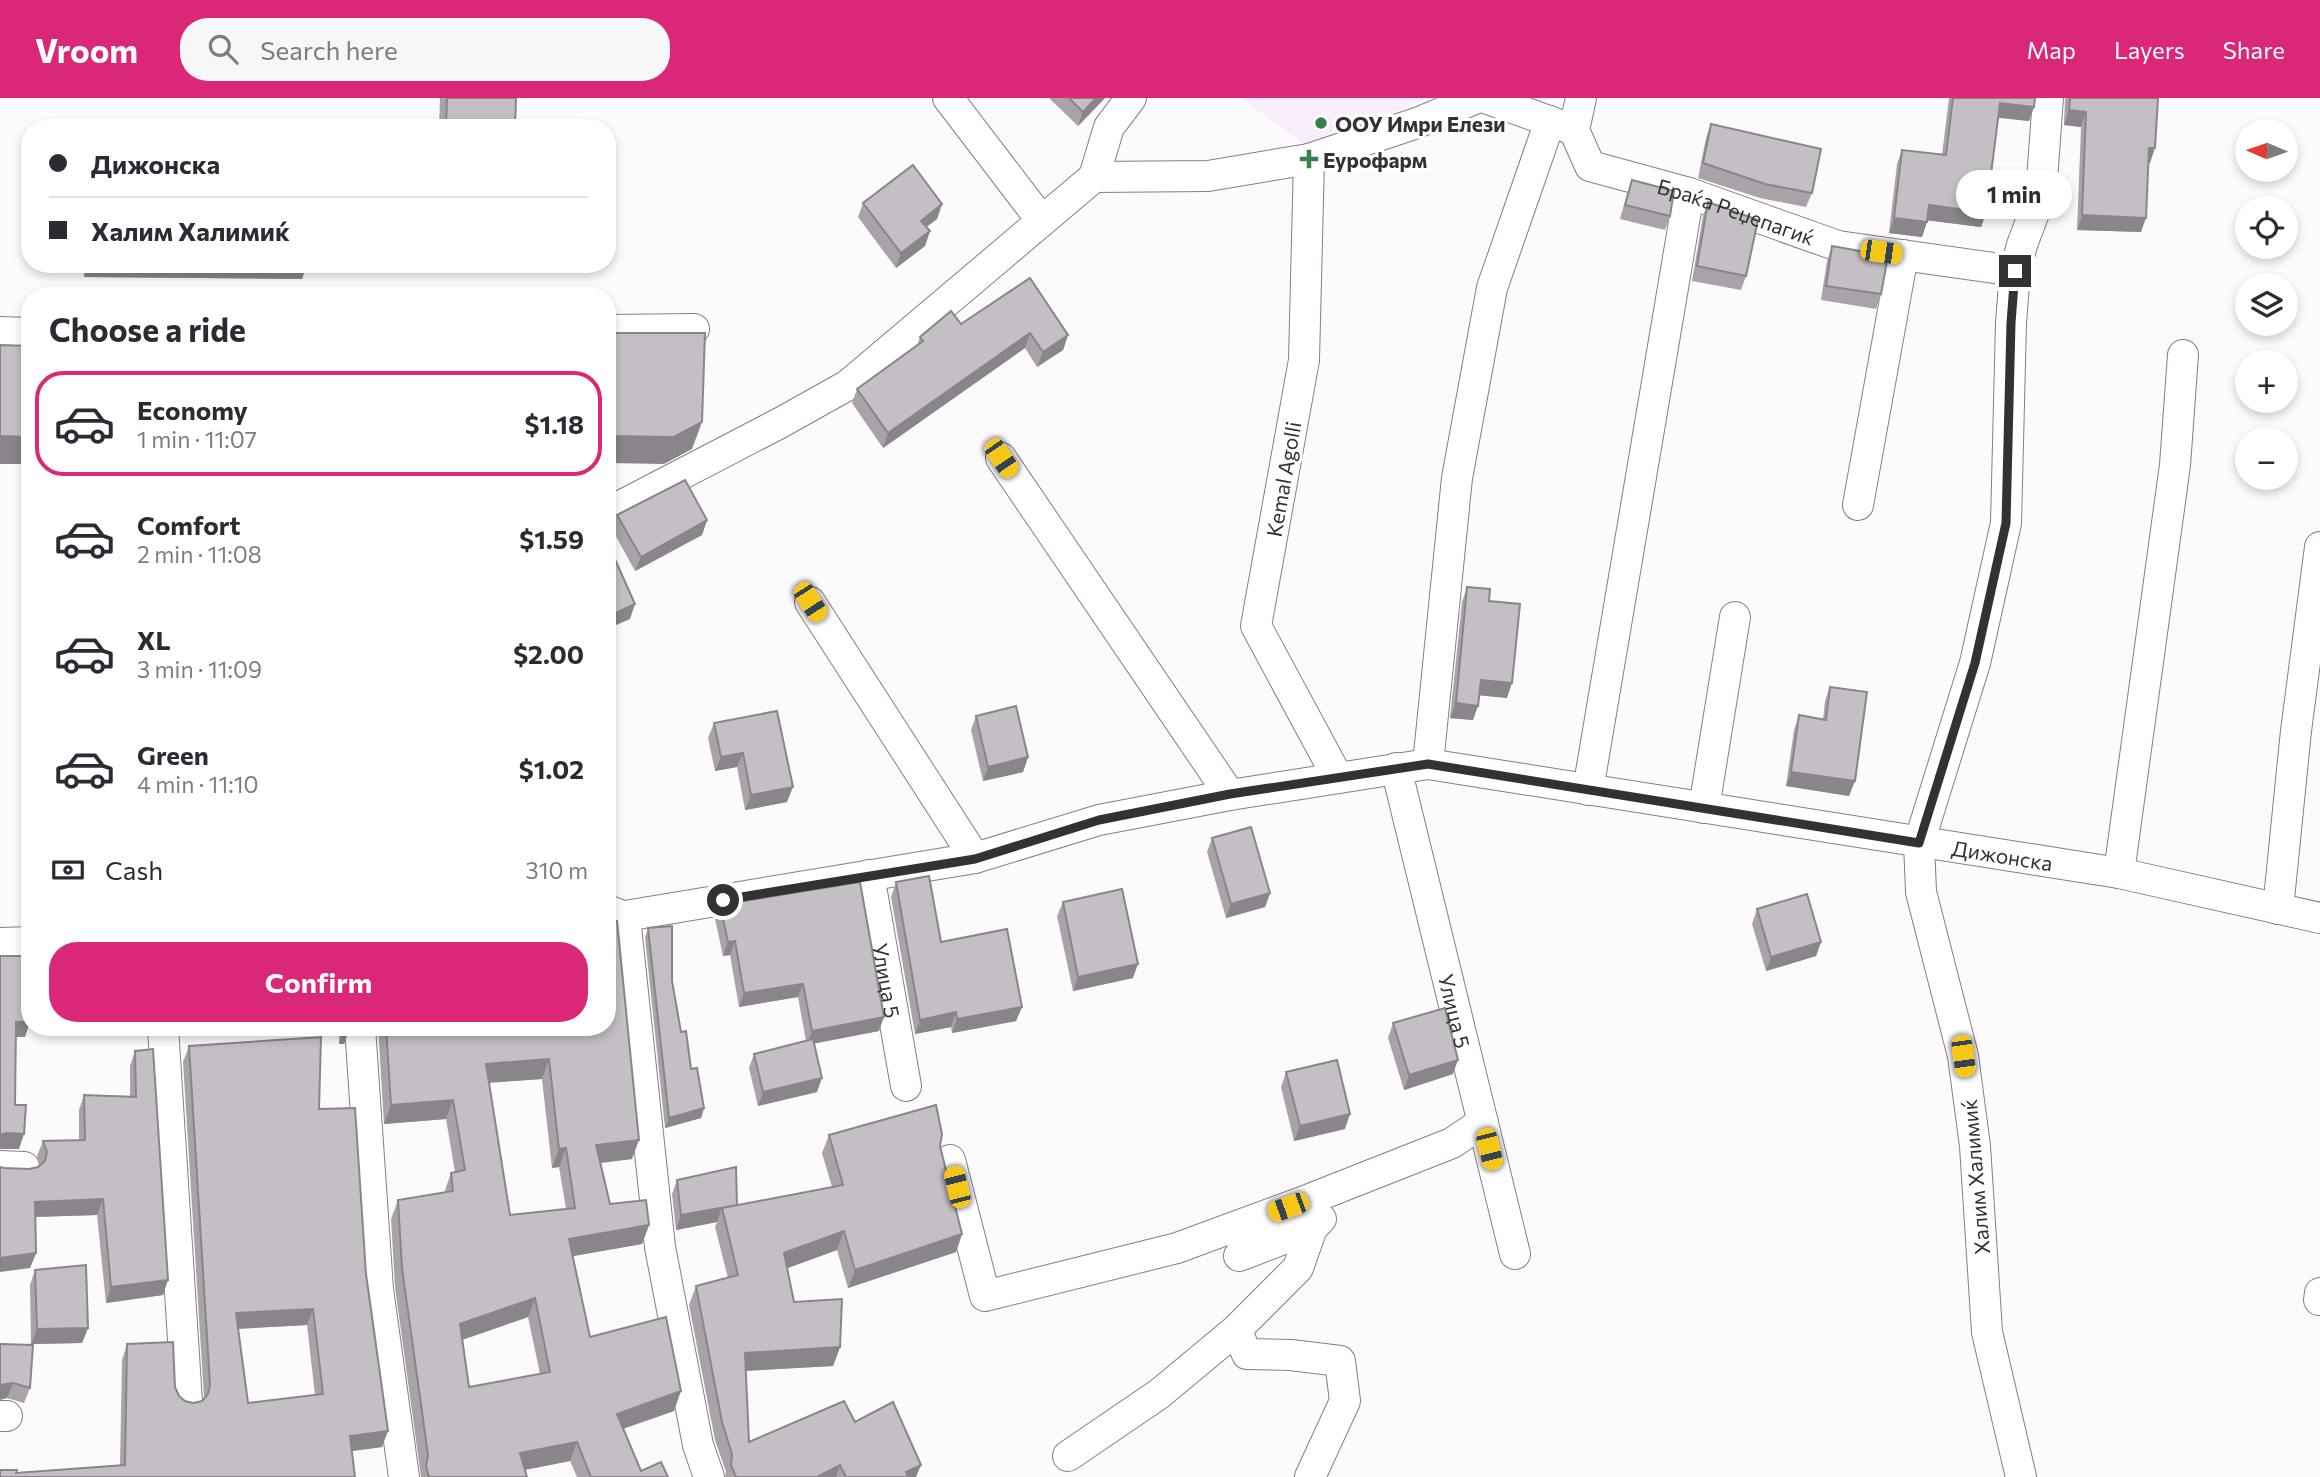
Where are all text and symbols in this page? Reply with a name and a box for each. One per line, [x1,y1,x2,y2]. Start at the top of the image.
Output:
search box [180,18,670,81]
text: Vroom [35,29,138,70]
icon: search [204,30,242,68]
text: Search here [260,34,398,65]
text: Map [2027,35,2076,64]
text: Layers [2114,35,2185,64]
text: Share [2223,35,2285,64]
place label: ООУ Имри Елези [1335,111,1505,136]
marker: ООУ Имри Елези [1313,115,1329,131]
north arrow [2235,119,2298,182]
map controls [2235,119,2298,490]
place label: Еурофарм [1323,147,1427,172]
text: Дижонска [91,148,220,179]
marker: Еурофарм [1301,151,1317,167]
callout: 1 min [1957,170,2073,218]
street label: Браќа Реџепагиќ [1655,173,1818,249]
text: 1 min [1987,180,2041,208]
button: locate [2235,196,2298,259]
text: Халим Халимиќ [91,215,290,246]
car [1859,239,1904,265]
route end [1999,255,2031,287]
button: layers [2235,273,2298,336]
text: Choose a ride [49,309,246,349]
button: + [2235,350,2298,413]
icon: car [53,392,116,455]
text: Economy [137,394,248,425]
text: $1.18 [524,408,584,439]
street label: Kemal Agolli [1261,419,1305,539]
text: 1 min · 11:07 [137,425,257,453]
button: − [2235,427,2298,490]
car [981,435,1022,481]
icon: car [53,507,116,570]
text: Comfort [137,509,240,540]
text: $1.59 [519,523,584,554]
text: 2 min · 11:08 [137,540,262,568]
car [790,579,831,625]
icon: car [53,622,116,685]
text: XL [137,624,171,655]
text: $2.00 [513,638,584,669]
text: 3 min · 11:09 [137,655,262,683]
icon: car [53,737,116,800]
text: Green [137,739,209,770]
text: $1.02 [519,753,584,784]
text: 4 min · 11:10 [137,770,259,798]
street label: Дижонска [1950,834,2055,875]
icon: cash [49,851,87,889]
text: Cash [105,854,163,885]
text: 310 m [526,856,588,884]
route start [707,884,739,916]
street label: Улица 5 [869,941,906,1020]
button: Confirm [49,942,588,1022]
street label: Улица 5 [1434,971,1477,1050]
car [1950,1034,1977,1078]
street label: Халим Халимиќ [1956,1098,1994,1256]
car [1474,1126,1505,1172]
car [942,1164,973,1210]
car [1265,1190,1312,1224]

